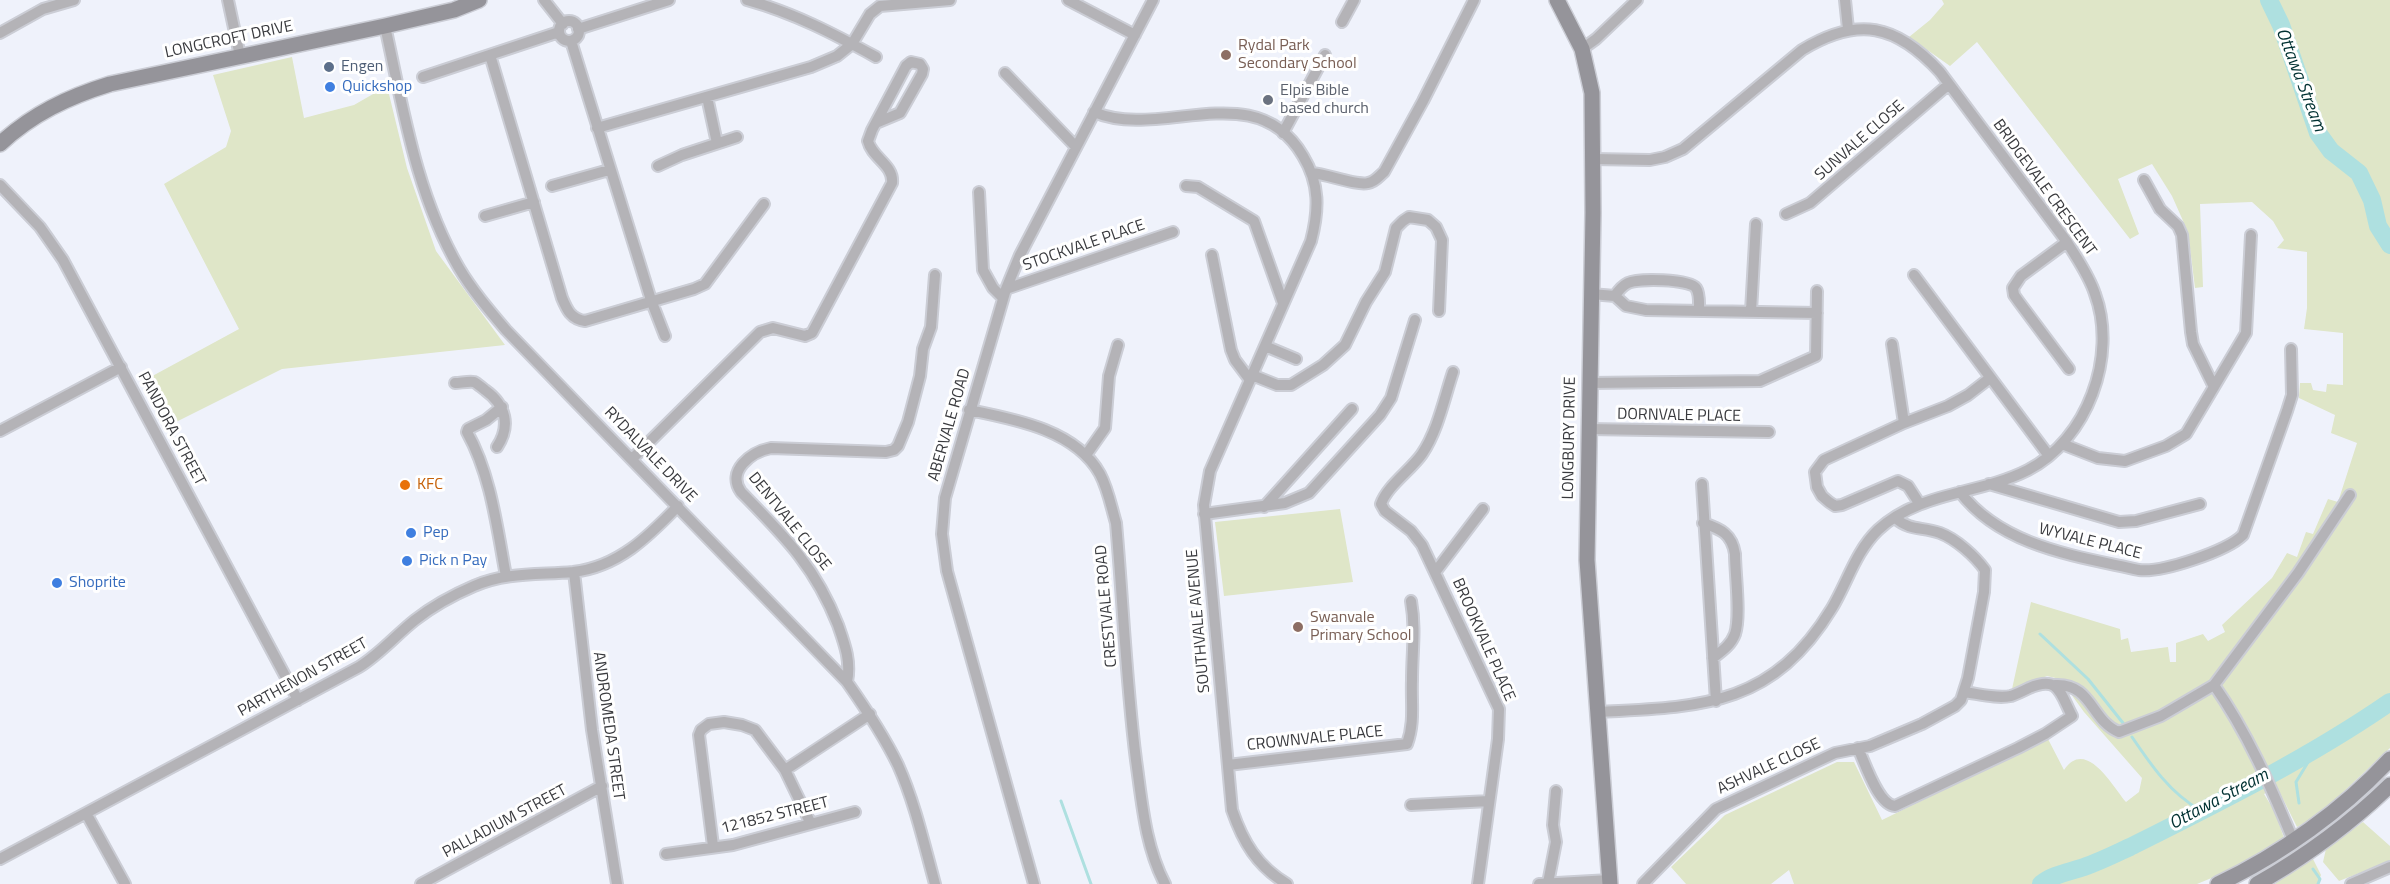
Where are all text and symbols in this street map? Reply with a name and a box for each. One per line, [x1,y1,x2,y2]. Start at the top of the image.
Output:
street label: LONGCROFT DRIVE [163,17,295,63]
water label: Ottawa Stream [2270,25,2330,135]
place label: Rydal Park Secondary School [1238,36,1357,74]
marker: Rydal Park Secondary School [1219,48,1233,62]
place label: Engen [341,57,383,77]
marker: Engen [322,60,336,74]
place label: Quickshop [342,77,412,97]
marker: Quickshop [323,80,337,94]
place label: Elpis Bible based church [1280,81,1369,119]
marker: Elpis Bible based church [1261,93,1275,107]
street label: SUNVALE CLOSE [1811,97,1909,185]
street label: BRIDGEVALE CRESCENT [1988,116,2100,260]
street label: STOCKVALE PLACE [1021,216,1147,276]
street label: ABERVALE ROAD [925,366,975,484]
street label: PANDORA STREET [133,369,209,489]
street label: LONGBURY DRIVE [1559,377,1581,499]
street label: RYDALVALE DRIVE [600,403,700,507]
street label: DORNVALE PLACE [1617,405,1741,427]
street label: DENTVALE CLOSE [743,469,835,575]
place label: KFC [417,475,443,495]
marker: KFC [398,478,412,492]
street label: WYVALE PLACE [2037,520,2143,564]
place label: Pep [423,523,449,543]
marker: Pep [404,526,418,540]
street label: CRESTVALE ROAD [1092,544,1122,668]
street label: SOUTHVALE AVENUE [1183,548,1215,694]
place label: Pick n Pay [419,551,487,571]
marker: Pick n Pay [400,554,414,568]
place label: Shoprite [69,573,126,593]
marker: Shoprite [50,576,64,590]
street label: BROOKVALE PLACE [1447,576,1519,704]
place label: Swanvale Primary School [1310,608,1412,646]
marker: Swanvale Primary School [1291,620,1305,634]
street label: PARTHENON STREET [235,634,371,722]
street label: ANDROMEDA STREET [588,651,628,801]
street label: CROWNVALE PLACE [1246,722,1384,756]
street label: ASHVALE CLOSE [1714,735,1824,799]
water label: Ottawa Stream [2166,765,2272,835]
street label: PALLADIUM STREET [440,781,570,863]
street label: 121852 STREET [719,793,831,839]

